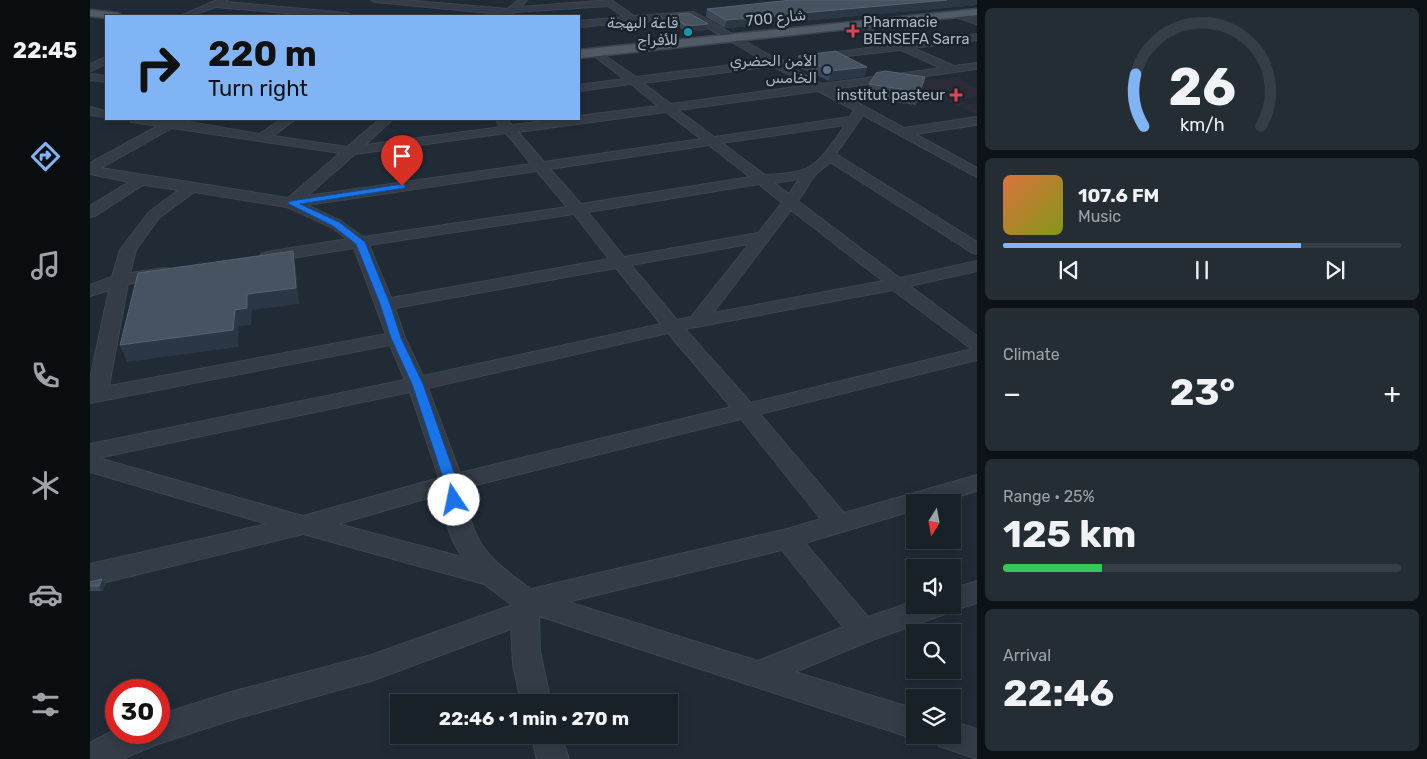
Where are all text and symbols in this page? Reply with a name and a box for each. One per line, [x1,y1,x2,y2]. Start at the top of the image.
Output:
street label: شارع 700 [745,6,807,32]
place label: Pharmacie BENSEFA Sarra [863,13,970,48]
place label: قاعة البهجة للأفراح [607,14,678,51]
marker: Pharmacie BENSEFA Sarra [847,25,859,37]
marker: قاعة البهجة للأفراح [682,26,694,38]
text: 220 m [208,33,317,75]
icon: right [125,35,190,100]
text: 22:45 [13,37,77,64]
place label: الأمن الحضري الخامس [730,52,817,87]
text: 26 [1168,56,1236,118]
marker: الأمن الحضري الخامس [821,64,833,76]
text: Turn right [208,75,308,102]
place label: institut pasteur [837,86,945,104]
marker: institut pasteur [949,88,963,102]
text: km/h [1180,114,1224,135]
pin [381,135,423,186]
icon: directions [28,139,63,174]
icon: arrive [388,142,416,170]
text: 107.6 FM [1078,184,1159,207]
text: Music [1078,207,1121,226]
icon: music [28,248,63,283]
icon: previous [1055,256,1083,284]
icon: pause [1188,256,1216,284]
icon: next [1321,256,1349,284]
text: Climate [1003,345,1060,364]
icon: phone [28,358,63,393]
text: 23° [1170,369,1235,415]
text: − [1003,377,1021,410]
text: + [1384,377,1401,410]
icon: climate [28,468,63,503]
position arrow [427,473,479,525]
text: Range · 25% [1003,487,1095,506]
north arrow [906,494,961,549]
map controls [906,494,961,744]
text: 125 km [1003,511,1136,557]
button: sound [906,559,961,614]
icon: car [28,577,63,612]
button: search [906,624,961,679]
text: Arrival [1003,646,1051,665]
text: 22:46 [1003,670,1114,716]
speed limit sign: 30 [105,679,170,744]
icon: filters [28,687,63,722]
button: layers [906,689,961,744]
text: 22:46 · 1 min · 270 m [439,707,629,730]

